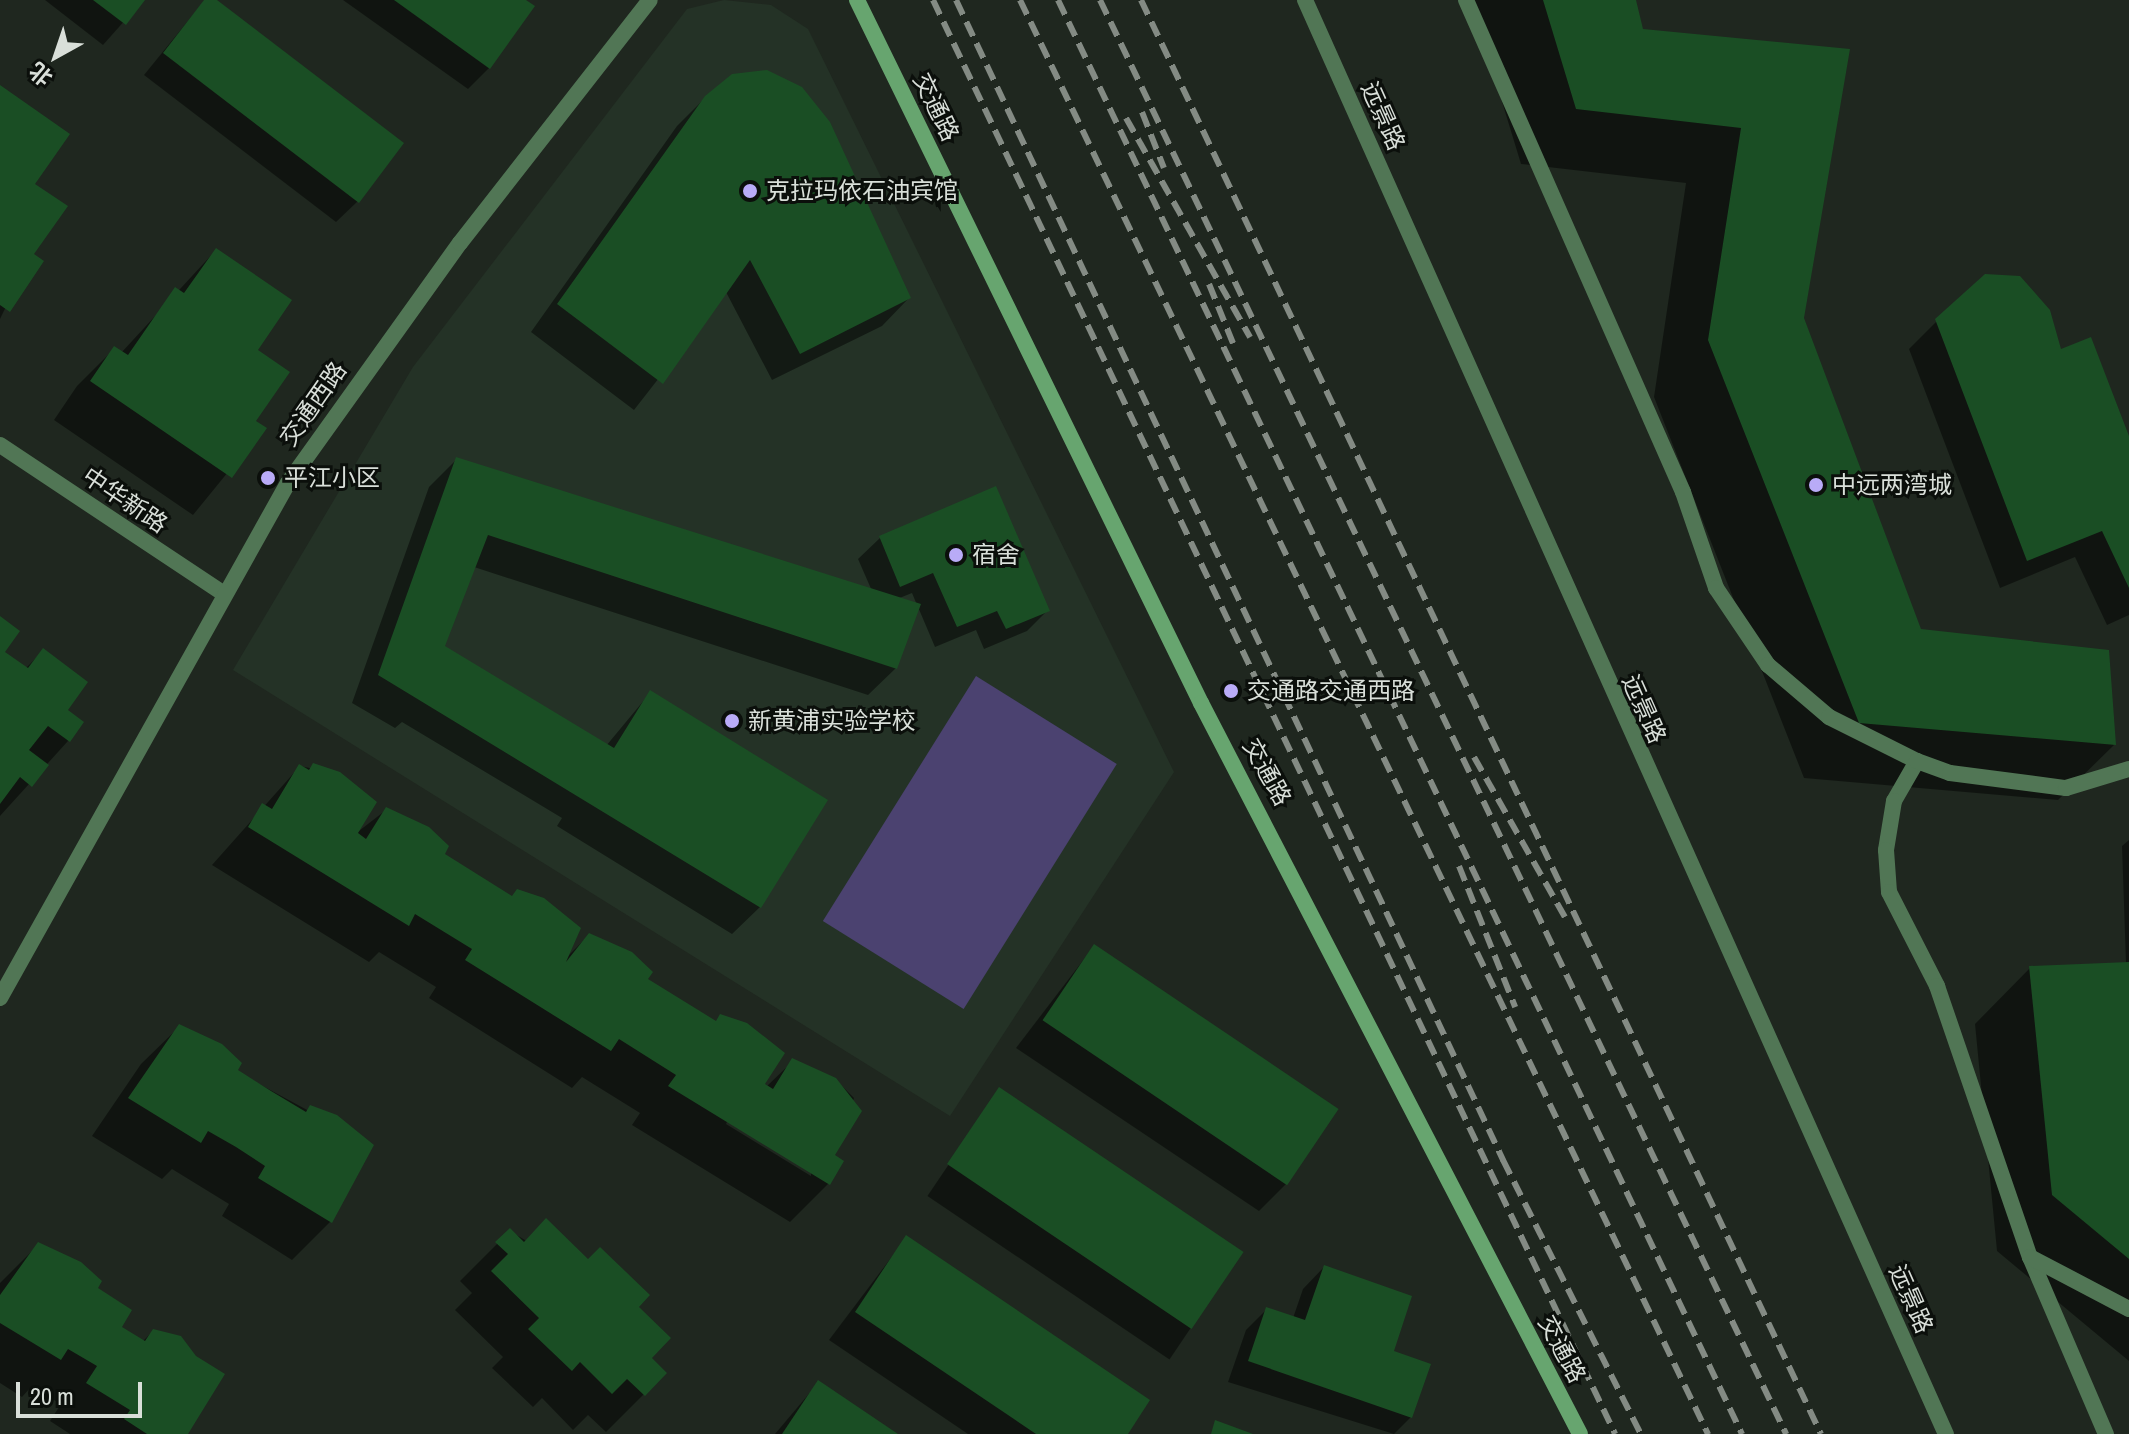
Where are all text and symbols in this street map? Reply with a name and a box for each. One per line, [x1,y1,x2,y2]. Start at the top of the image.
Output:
north arrow [16,16,96,96]
text: 北 [23,56,59,93]
street label: 交通路 [907,68,965,146]
street label: 远景路 [1355,77,1411,155]
place label: 克拉玛依石油宾馆 [766,177,958,205]
marker: 克拉玛依石油宾馆 [741,182,759,200]
street label: 交通西路 [274,356,352,452]
street label: 中华新路 [77,461,173,539]
place label: 平江小区 [284,464,380,492]
marker: 平江小区 [259,469,277,487]
place label: 中远两湾城 [1832,471,1952,499]
marker: 中远两湾城 [1807,476,1825,494]
place label: 宿舍 [972,541,1020,569]
marker: 宿舍 [947,546,965,564]
street label: 远景路 [1616,670,1672,748]
place label: 交通路交通西路 [1247,677,1415,705]
marker: 交通路交通西路 [1222,682,1240,700]
place label: 新黄浦实验学校 [748,707,916,735]
marker: 新黄浦实验学校 [723,712,741,730]
street label: 交通路 [1237,734,1297,810]
street label: 远景路 [1883,1260,1939,1338]
street label: 交通路 [1532,1310,1592,1388]
scale bar [20,1366,146,1416]
text: 20 m [30,1380,74,1412]

